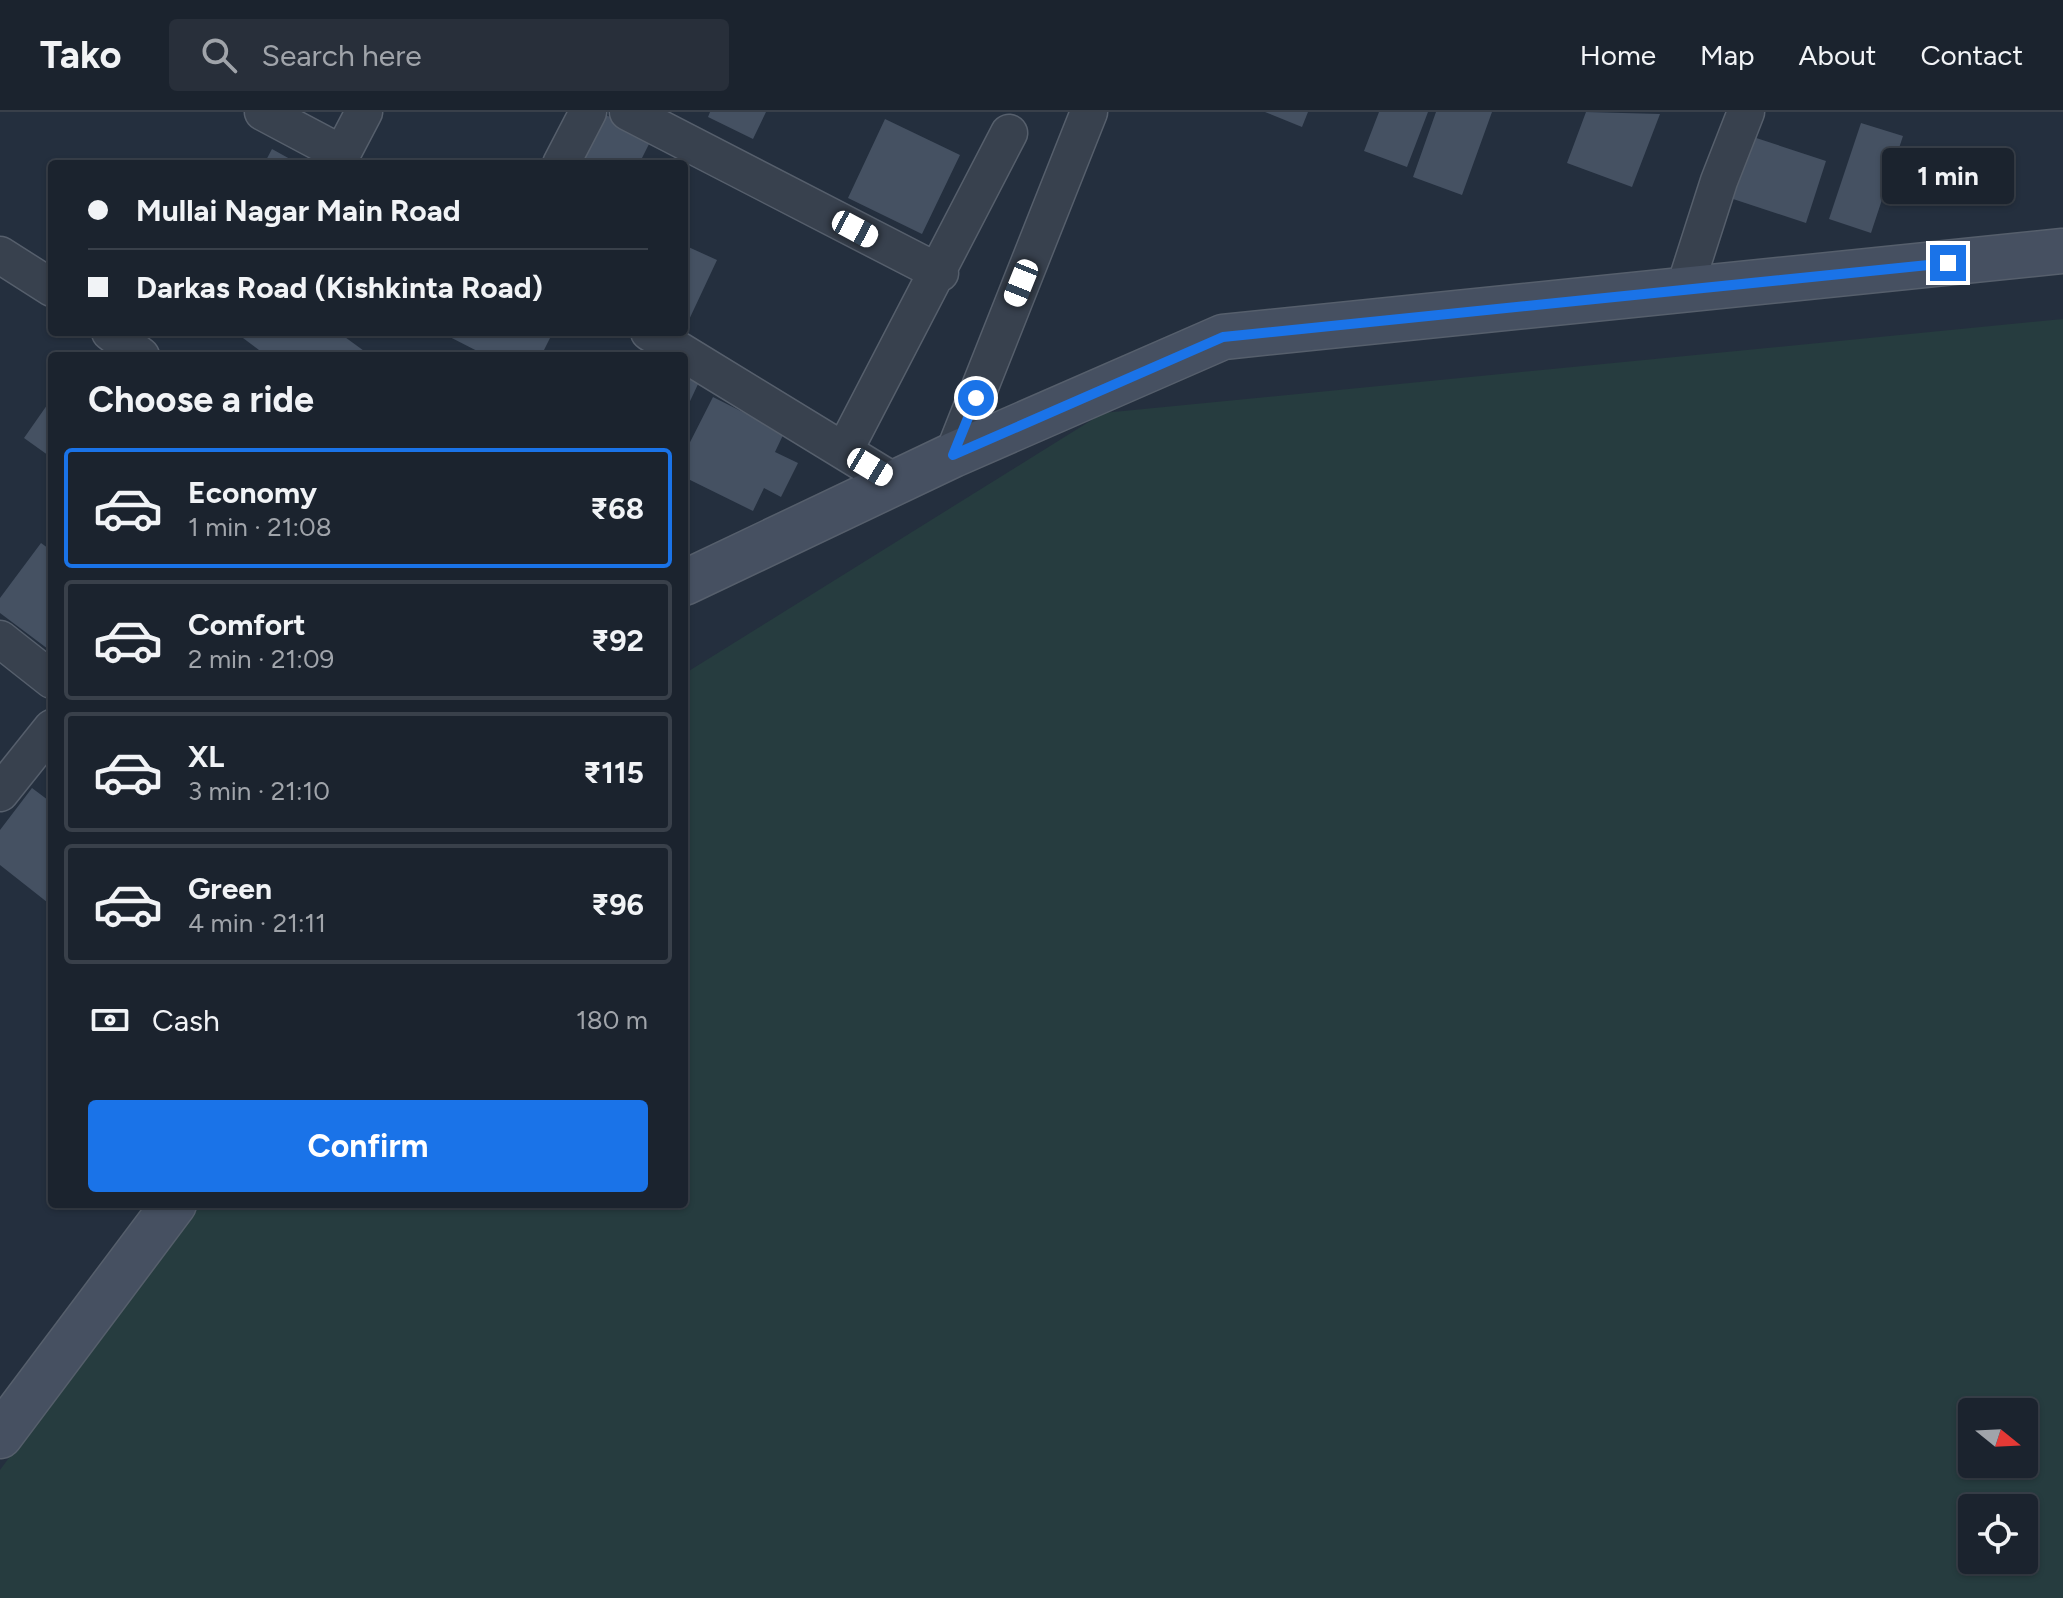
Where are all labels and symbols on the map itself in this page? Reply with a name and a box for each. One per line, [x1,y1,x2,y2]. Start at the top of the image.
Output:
callout: 1 min [1882,147,2014,203]
car [828,207,882,251]
route end [1930,245,1966,281]
car [1001,256,1041,310]
route start [958,380,994,416]
car [843,444,897,490]
north arrow [1958,1398,2038,1478]

